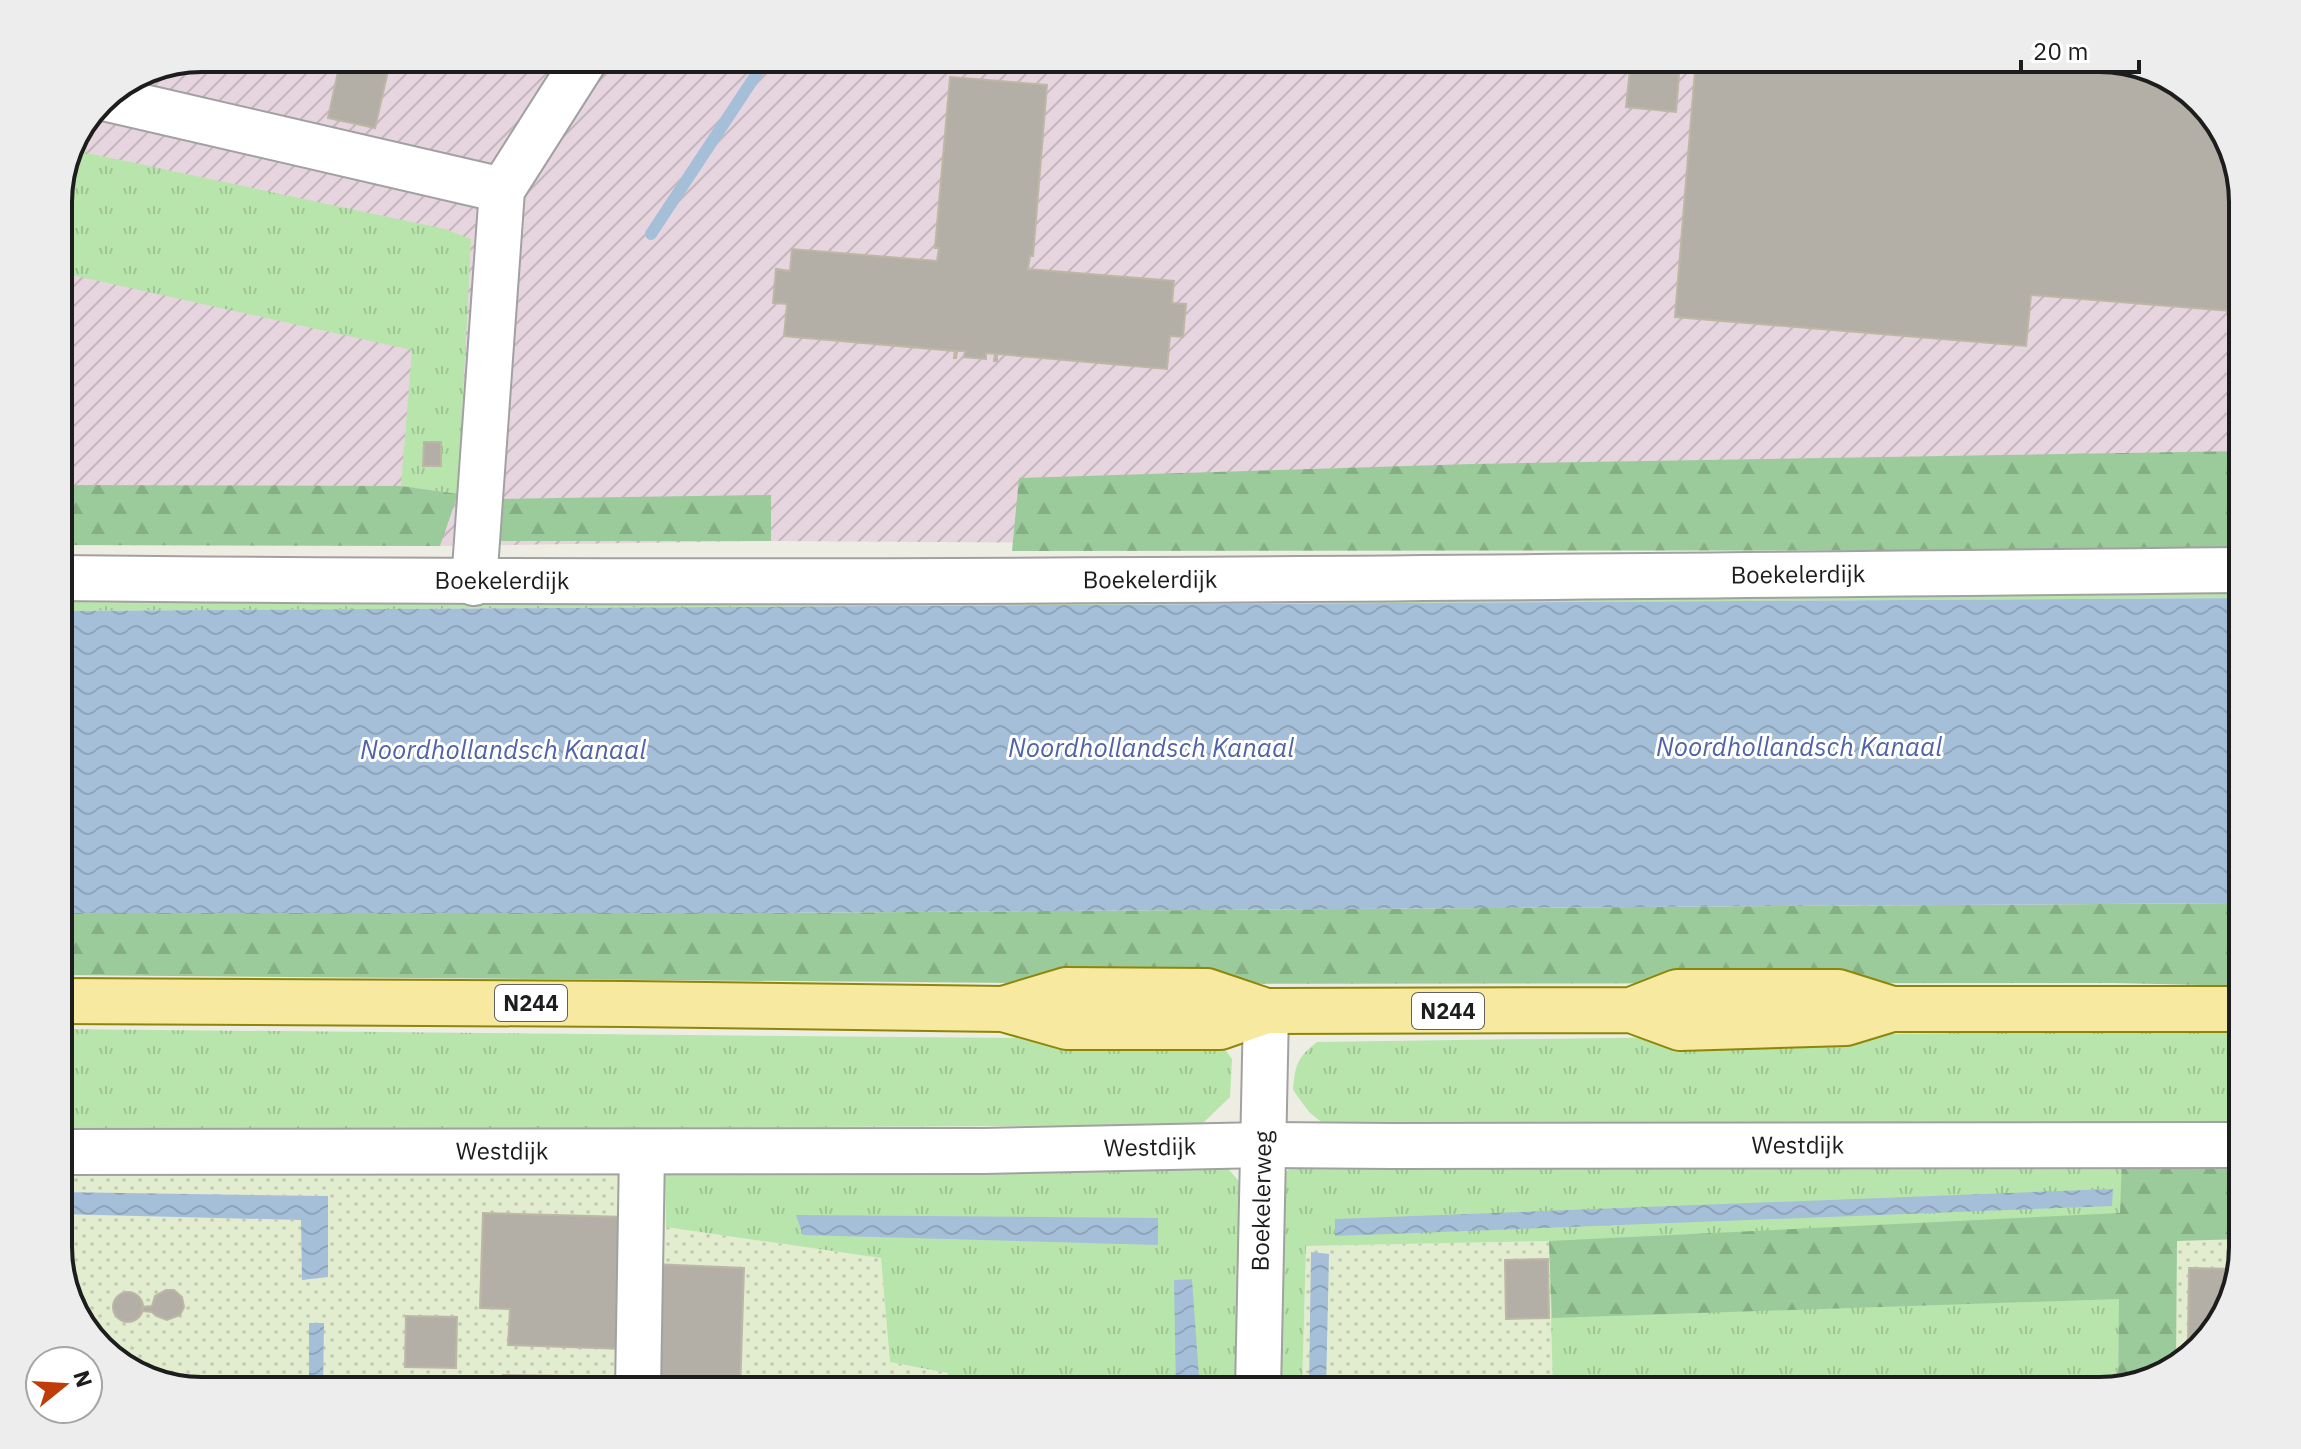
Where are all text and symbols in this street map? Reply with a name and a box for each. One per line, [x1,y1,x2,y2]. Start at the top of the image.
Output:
scale bar [2021,24,2139,74]
text: 20 m [2033,35,2088,67]
street label: Boekelerdijk [1730,557,1866,590]
street label: Boekelerdijk [1083,563,1218,595]
street label: Boekelerdijk [435,564,570,596]
water label: Noordhollandsch Kanaal [1656,729,1942,763]
water label: Noordhollandsch Kanaal [1008,730,1294,764]
water label: Noordhollandsch Kanaal [360,732,646,766]
road number: N244 [495,985,567,1021]
road number: N244 [1412,993,1484,1029]
street label: Westdijk [1752,1128,1845,1161]
street label: Westdijk [1103,1129,1197,1163]
street label: Boekelerweg [1244,1130,1278,1272]
street label: Westdijk [456,1134,549,1167]
north arrow [24,1345,104,1425]
text: N [67,1367,100,1391]

